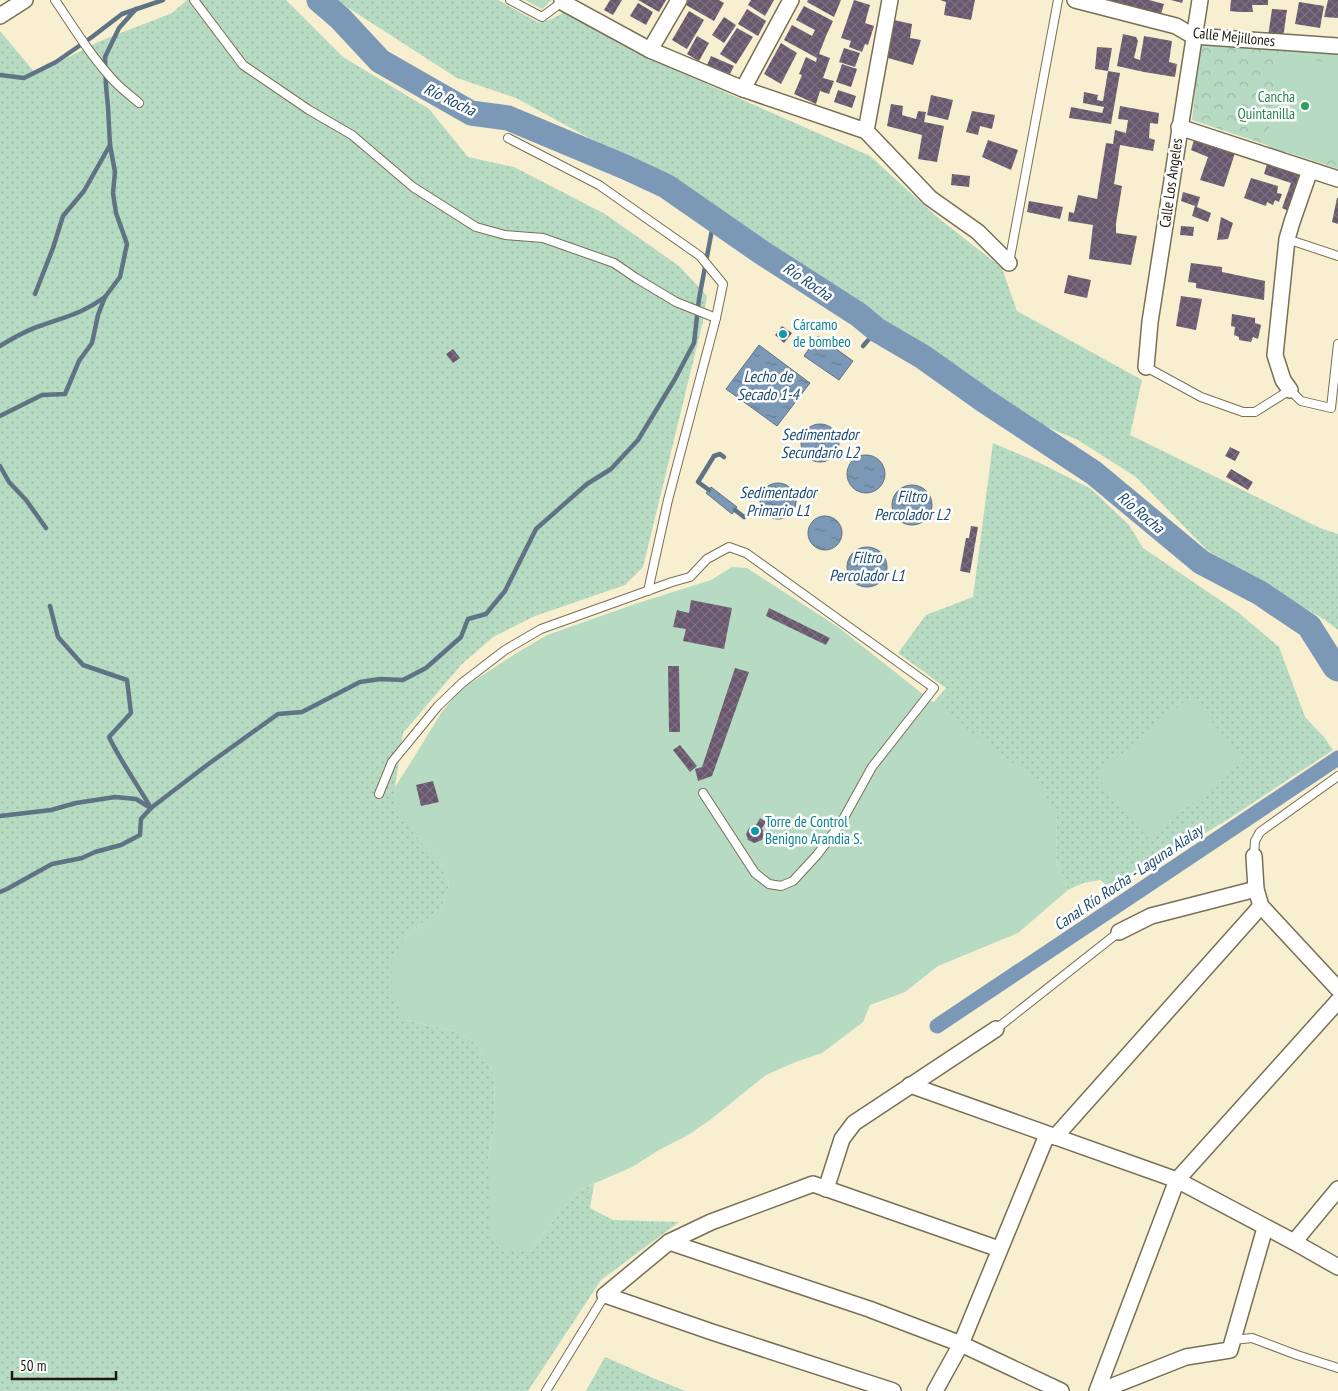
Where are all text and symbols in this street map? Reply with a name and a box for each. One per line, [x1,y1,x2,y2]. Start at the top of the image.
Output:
street label: Calle Mejillones [1192,23,1276,50]
water label: Río Rocha [421,78,480,121]
place label: Cancha Quintanilla [1237,87,1295,123]
marker: Cancha Quintanilla [1299,100,1311,112]
street label: Calle Los Angeles [1155,137,1186,229]
water label: Río Rocha [780,257,838,305]
place label: Cárcamo de bombeo [793,315,851,351]
marker: Cárcamo de bombeo [777,328,789,340]
water label: Lecho de Secado 1-4 [737,366,801,404]
water label: Sedimentador Secundario L2 [781,424,861,462]
water label: Sedimentador Primario L1 [740,482,819,520]
water label: Filtro Percolador L2 [874,486,952,524]
water label: Río Rocha [1114,487,1170,538]
water label: Filtro Percolador L1 [829,547,906,585]
place label: Torre de Control Benigno Arandia S. [765,812,863,848]
water label: Canal Río Rocha - Laguna Alalay [1050,818,1208,934]
marker: Torre de Control Benigno Arandia S. [749,825,761,837]
scale bar [12,1348,116,1380]
text: 50 m [20,1356,46,1375]

